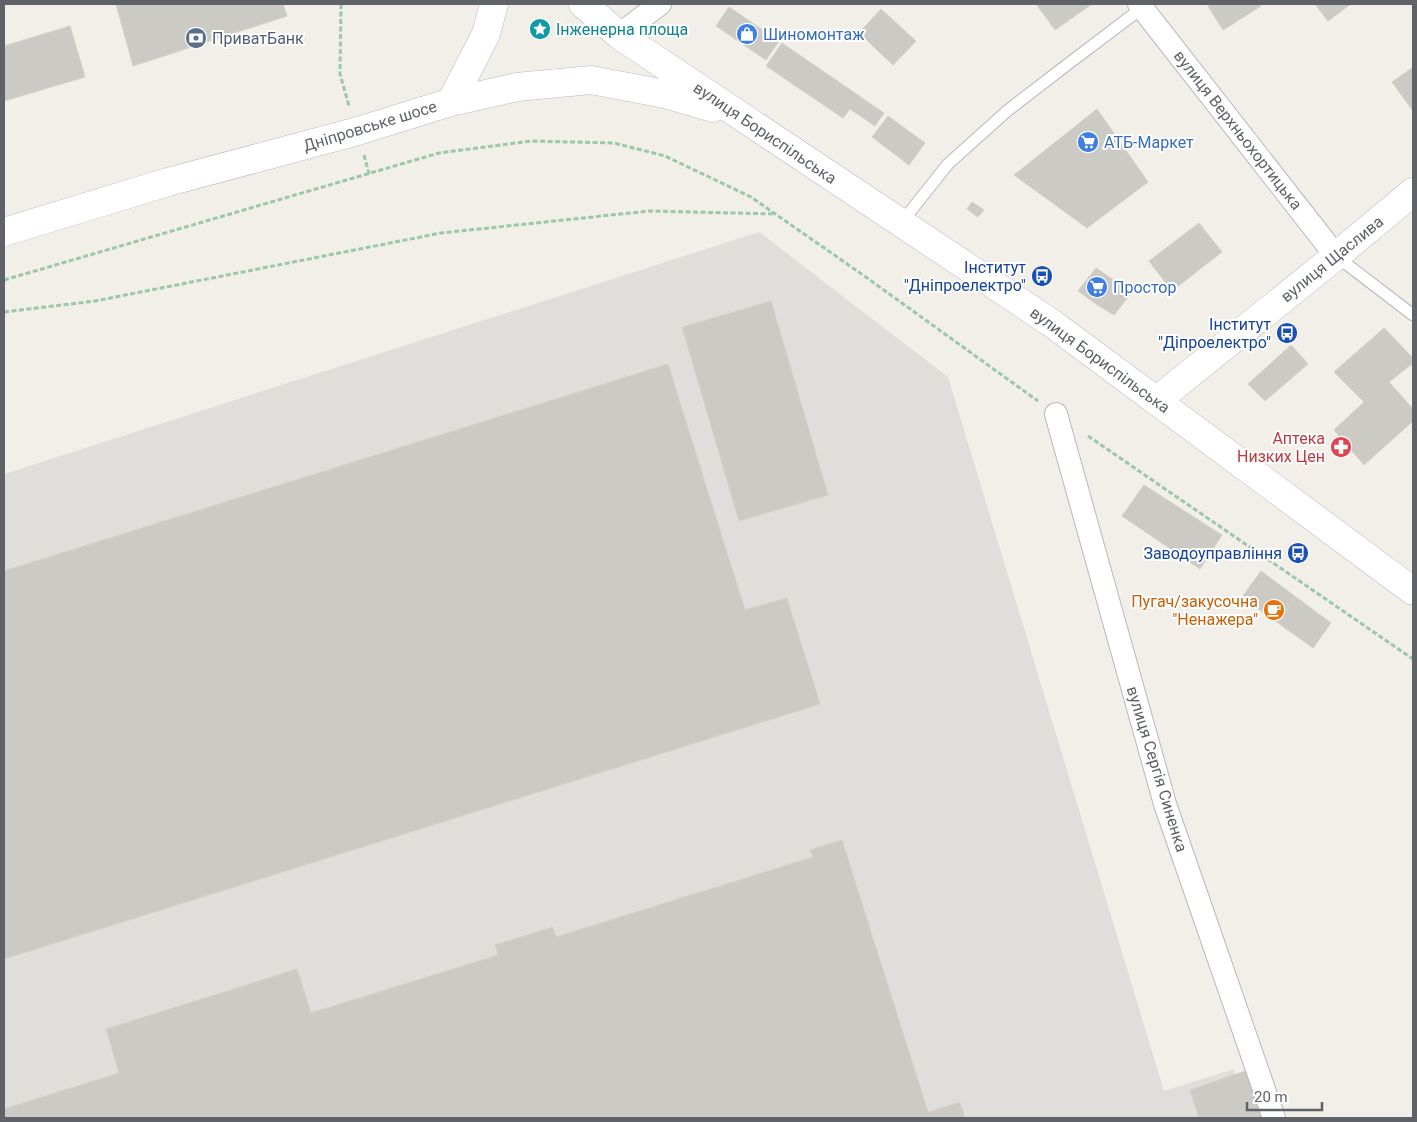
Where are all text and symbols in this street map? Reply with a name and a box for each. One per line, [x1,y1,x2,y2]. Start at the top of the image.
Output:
place icon: Інженерна площа [528,17,552,41]
place label: Інженерна площа [556,20,688,39]
shop icon: Шиномонтаж [735,22,759,46]
place label: Шиномонтаж [763,25,865,44]
bank icon: ПриватБанк [184,26,208,50]
place label: ПриватБанк [212,29,304,48]
street label: вулиця Верхньохортицька [1170,47,1306,213]
street label: вулиця Бориспільська [690,78,840,188]
street label: Дніпровське шосе [301,97,439,155]
supermarket icon: АТБ-Маркет [1076,130,1100,154]
place label: АТБ-Маркет [1104,133,1194,152]
street label: вулиця Щаслива [1277,212,1387,306]
place label: Інститут "Дніпроелектро" [904,258,1026,295]
bus stop icon: Інститут "Дніпроелектро" [1030,264,1054,288]
supermarket icon: Простор [1085,275,1109,299]
place label: Простор [1113,278,1176,297]
street label: вулиця Бориспільська [1026,303,1174,417]
place label: Інститут "Діпроелектро" [1158,315,1271,352]
bus stop icon: Інститут "Діпроелектро" [1275,321,1299,345]
place label: Аптека Низких Цен [1237,429,1325,466]
pharmacy icon: Аптека Низких Цен [1329,435,1353,459]
bus stop icon: Заводоуправління [1286,541,1310,565]
place label: Заводоуправління [1143,544,1282,563]
place label: Пугач/закусочна "Ненажера" [1131,592,1258,629]
cafe icon: Пугач/закусочна "Ненажера" [1262,598,1286,622]
street label: вулиця Сергія Синенка [1123,684,1191,854]
scale bar [1247,1080,1322,1112]
text: 20 m [1254,1088,1288,1106]

